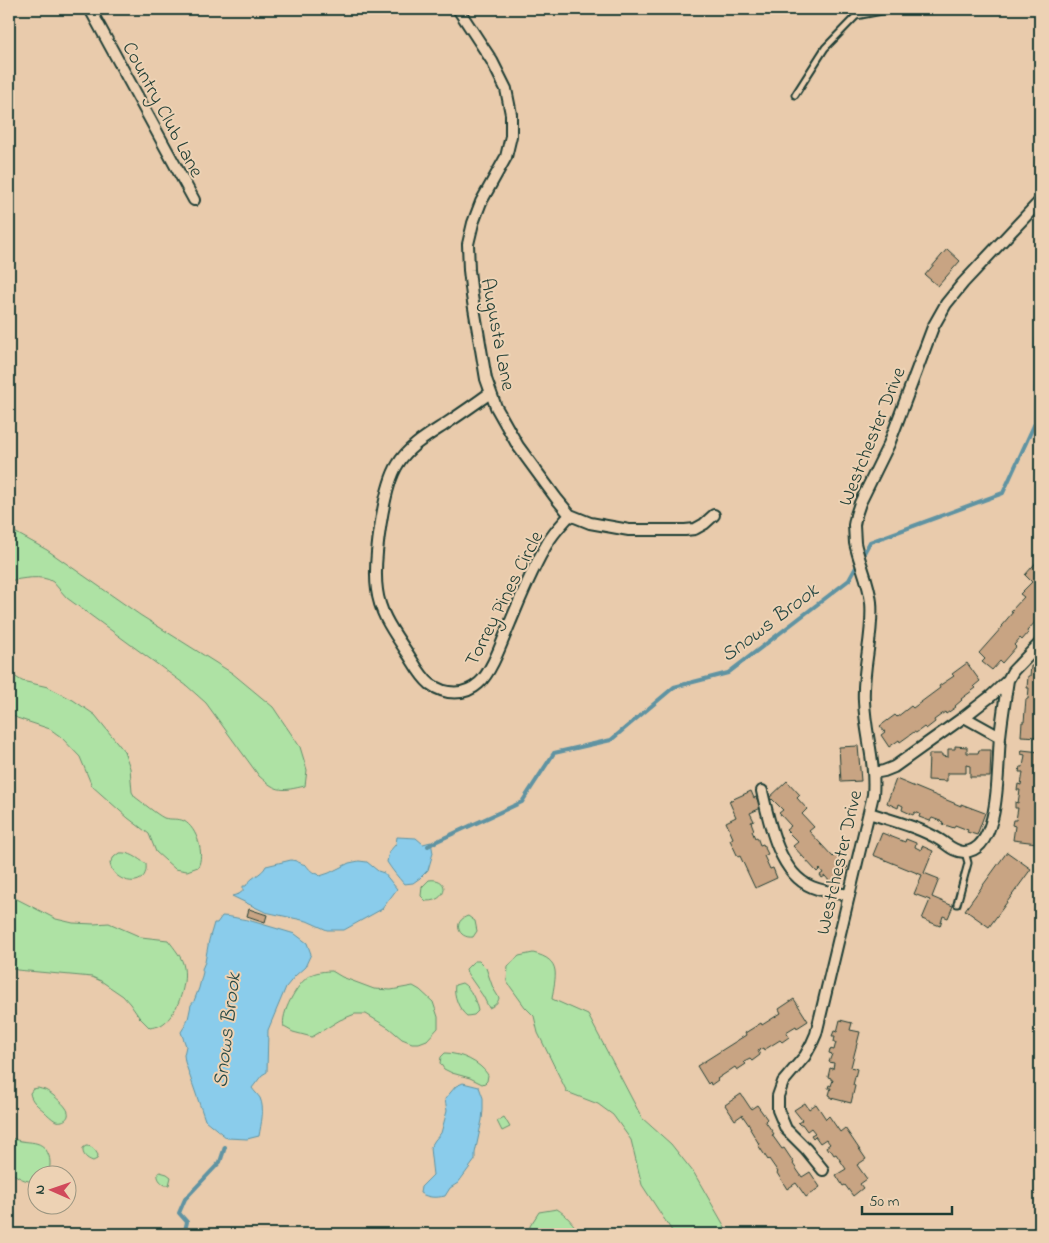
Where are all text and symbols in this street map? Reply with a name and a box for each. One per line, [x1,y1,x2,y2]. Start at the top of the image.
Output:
street label: Country Club Lane [114,37,210,183]
street label: Augusta Lane [470,276,522,393]
street label: Westchester Drive [832,363,914,511]
street label: Torrey Pines Circle [459,526,552,672]
water label: Snows Brook [715,576,826,670]
street label: Westchester Drive [810,787,871,938]
water label: Snows Brook [206,970,250,1089]
north arrow [28,1166,78,1216]
scale bar [862,1183,952,1215]
text: N [30,1185,51,1195]
text: 50 m [869,1191,900,1213]

